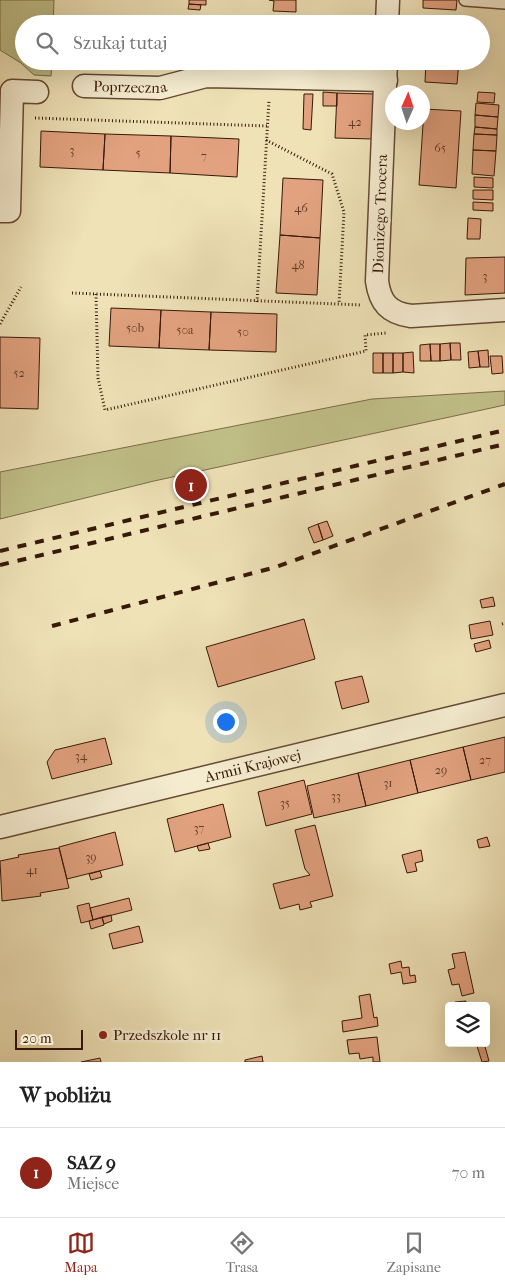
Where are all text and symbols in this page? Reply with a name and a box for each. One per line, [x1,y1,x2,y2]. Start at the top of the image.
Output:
search box [15,15,490,70]
icon: search [33,29,61,57]
text: Szukaj tutaj [73,32,167,54]
street label: Poprzeczna [93,77,170,97]
north arrow [385,85,430,130]
house number: 42 [348,115,362,129]
house number: 65 [434,141,446,155]
house number: 3 [70,143,75,157]
house number: 5 [135,146,141,160]
house number: 7 [201,149,207,163]
street label: Dionizego Trocera [369,153,391,274]
house number: 46 [294,201,308,215]
house number: 48 [291,258,305,272]
house number: 3 [483,269,488,283]
house number: 50b [126,321,144,335]
house number: 50a [176,323,194,337]
house number: 50 [237,325,249,339]
house number: 52 [13,366,25,380]
pin: 1 [175,466,207,504]
your location [213,709,239,735]
street label: Armii Krajowej [202,746,303,786]
house number: 34 [75,749,88,763]
house number: 27 [479,753,491,767]
house number: 29 [435,763,447,777]
house number: 31 [383,776,393,790]
house number: 33 [331,789,341,803]
house number: 35 [280,796,290,810]
house number: 37 [194,821,205,835]
house number: 39 [85,850,97,864]
house number: 41 [26,863,38,877]
map controls [445,1002,490,1047]
button: layers [445,1002,490,1047]
place label: Przedszkole nr 11 [113,1026,221,1044]
scale bar [15,1027,82,1050]
marker: Przedszkole nr 11 [97,1029,109,1041]
text: 20 m [22,1030,52,1047]
text: W pobliżu [20,1083,111,1107]
text: SAZ 9 [67,1152,116,1174]
text: 1 [33,1163,39,1182]
text: 70 m [452,1163,485,1182]
text: Miejsce [67,1174,119,1193]
tab: Mapa [64,1229,98,1276]
tab: Trasa [226,1229,258,1276]
tab: Zapisane [387,1229,441,1276]

